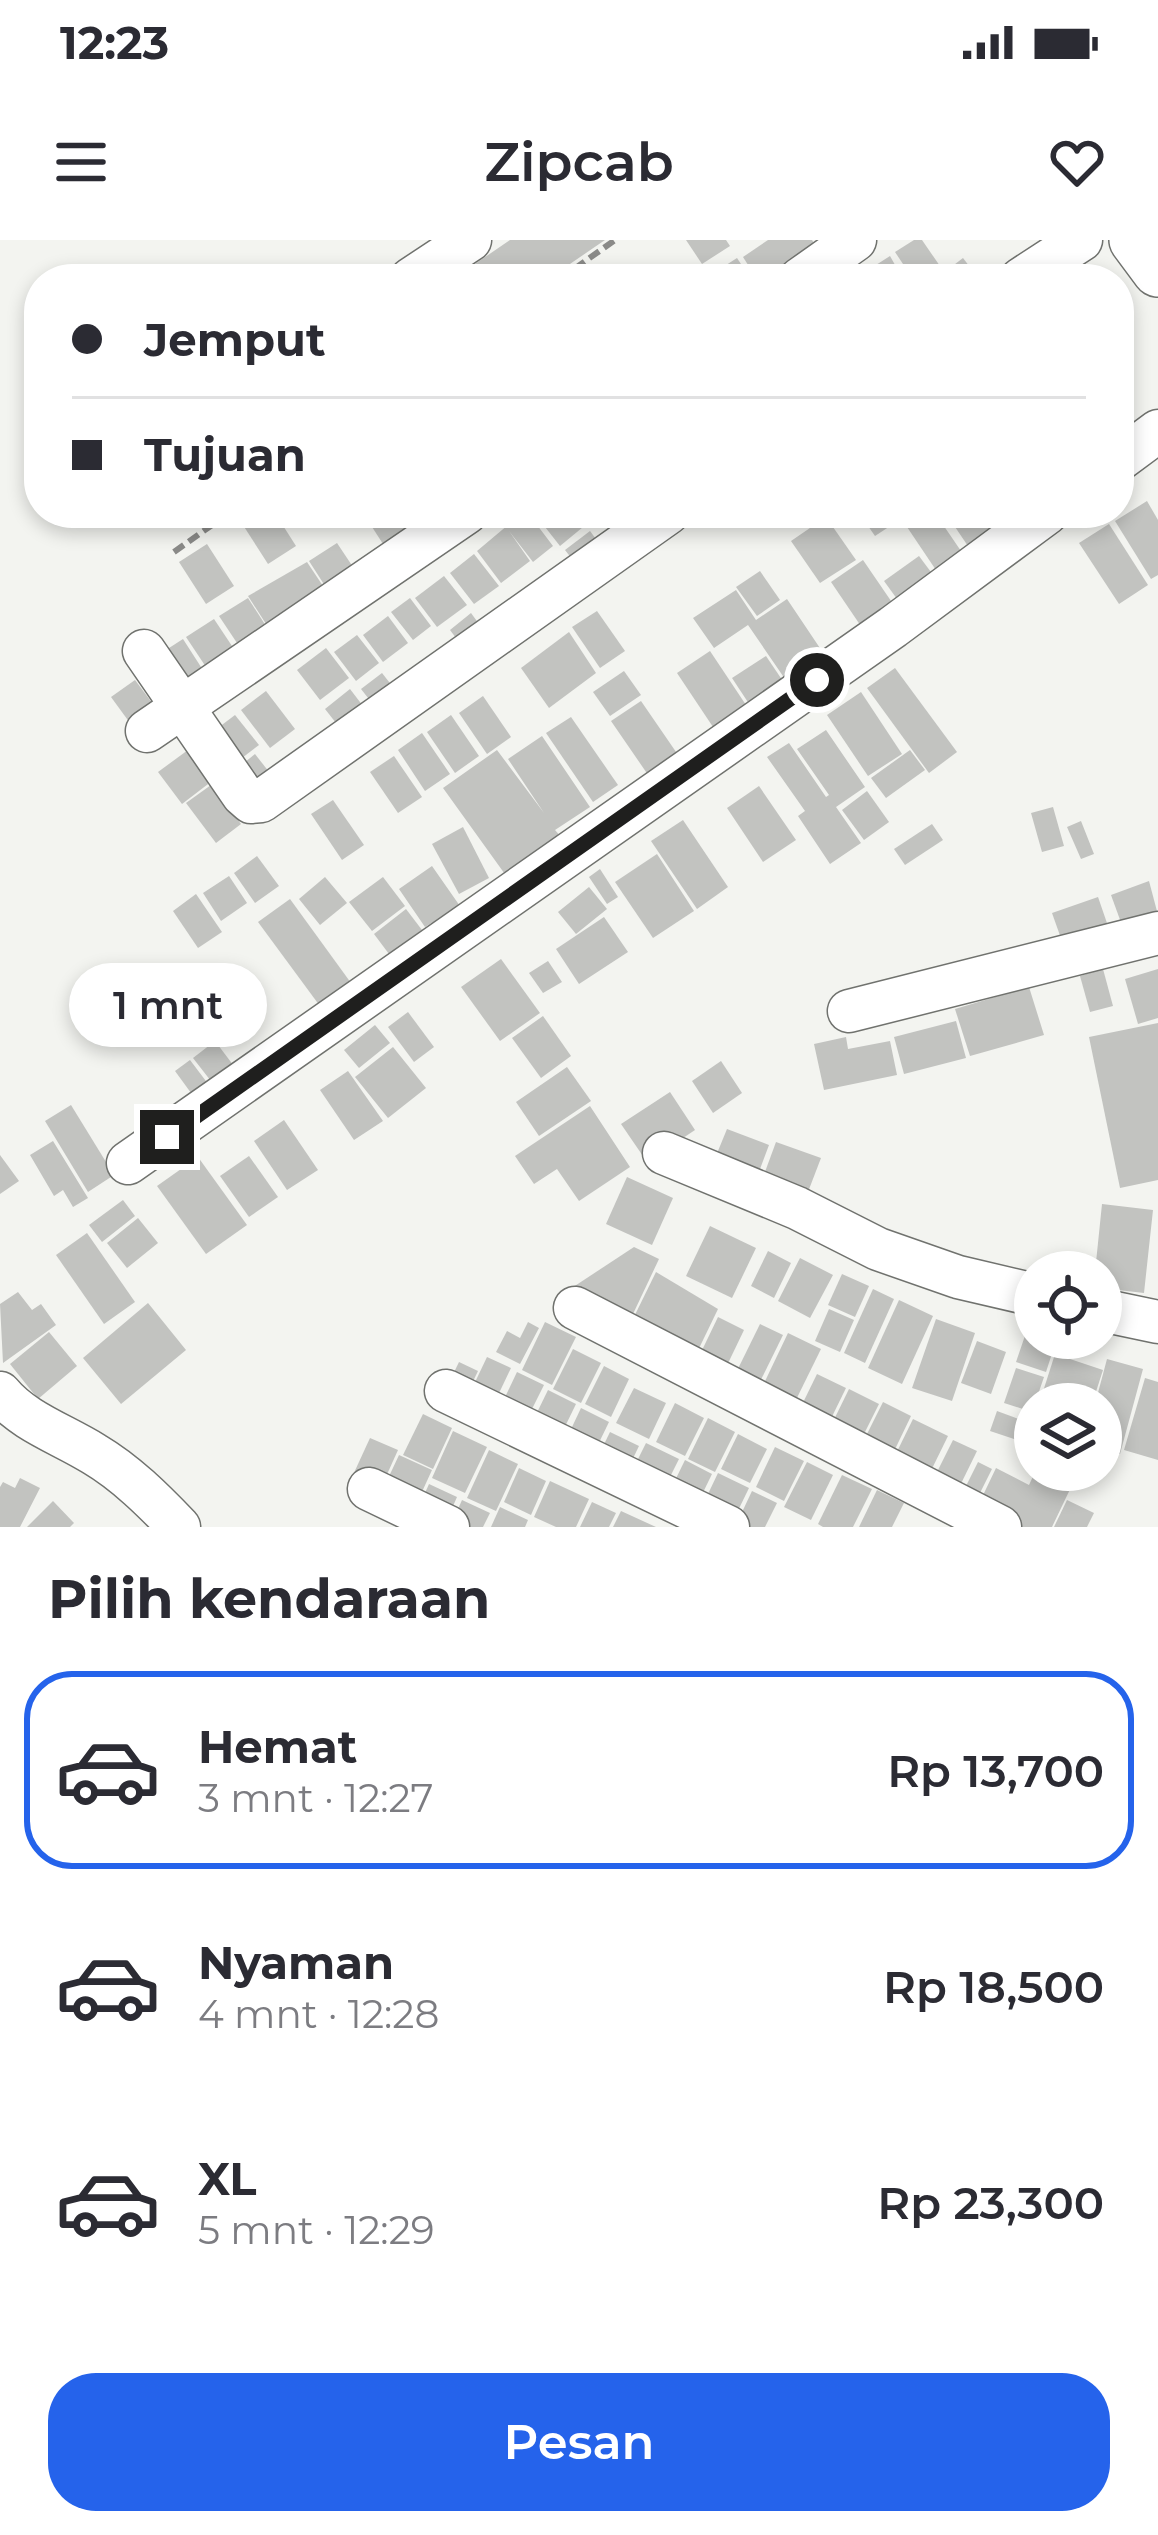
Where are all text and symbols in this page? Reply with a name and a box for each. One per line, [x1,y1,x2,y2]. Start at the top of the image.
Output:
text: 12:23 [60,15,169,70]
icon: menu [48,129,114,195]
text: Zipcab [484,129,674,195]
icon: heart [1044,129,1110,195]
text: Jemput [144,312,326,367]
text: Tujuan [144,427,306,482]
route start [790,653,844,707]
callout: 1 mnt [68,963,266,1047]
text: 1 mnt [113,981,223,1029]
route end [140,1110,194,1164]
map controls [1014,1251,1122,1491]
button: locate [1014,1251,1122,1359]
button: layers [1014,1383,1122,1491]
text: Pilih kendaraan [48,1566,490,1632]
icon: car [54,1716,162,1824]
text: Hemat [198,1719,357,1774]
text: Rp 13,700 [887,1743,1104,1798]
text: 3 mnt · 12:27 [198,1774,434,1822]
icon: car [54,1932,162,2040]
text: Nyaman [198,1935,394,1990]
text: Rp 18,500 [883,1959,1104,2014]
text: 4 mnt · 12:28 [198,1990,439,2038]
icon: car [54,2148,162,2256]
text: XL [198,2151,256,2206]
text: Rp 23,300 [877,2175,1104,2230]
text: 5 mnt · 12:29 [198,2206,435,2254]
button: Pesan [48,2373,1110,2511]

